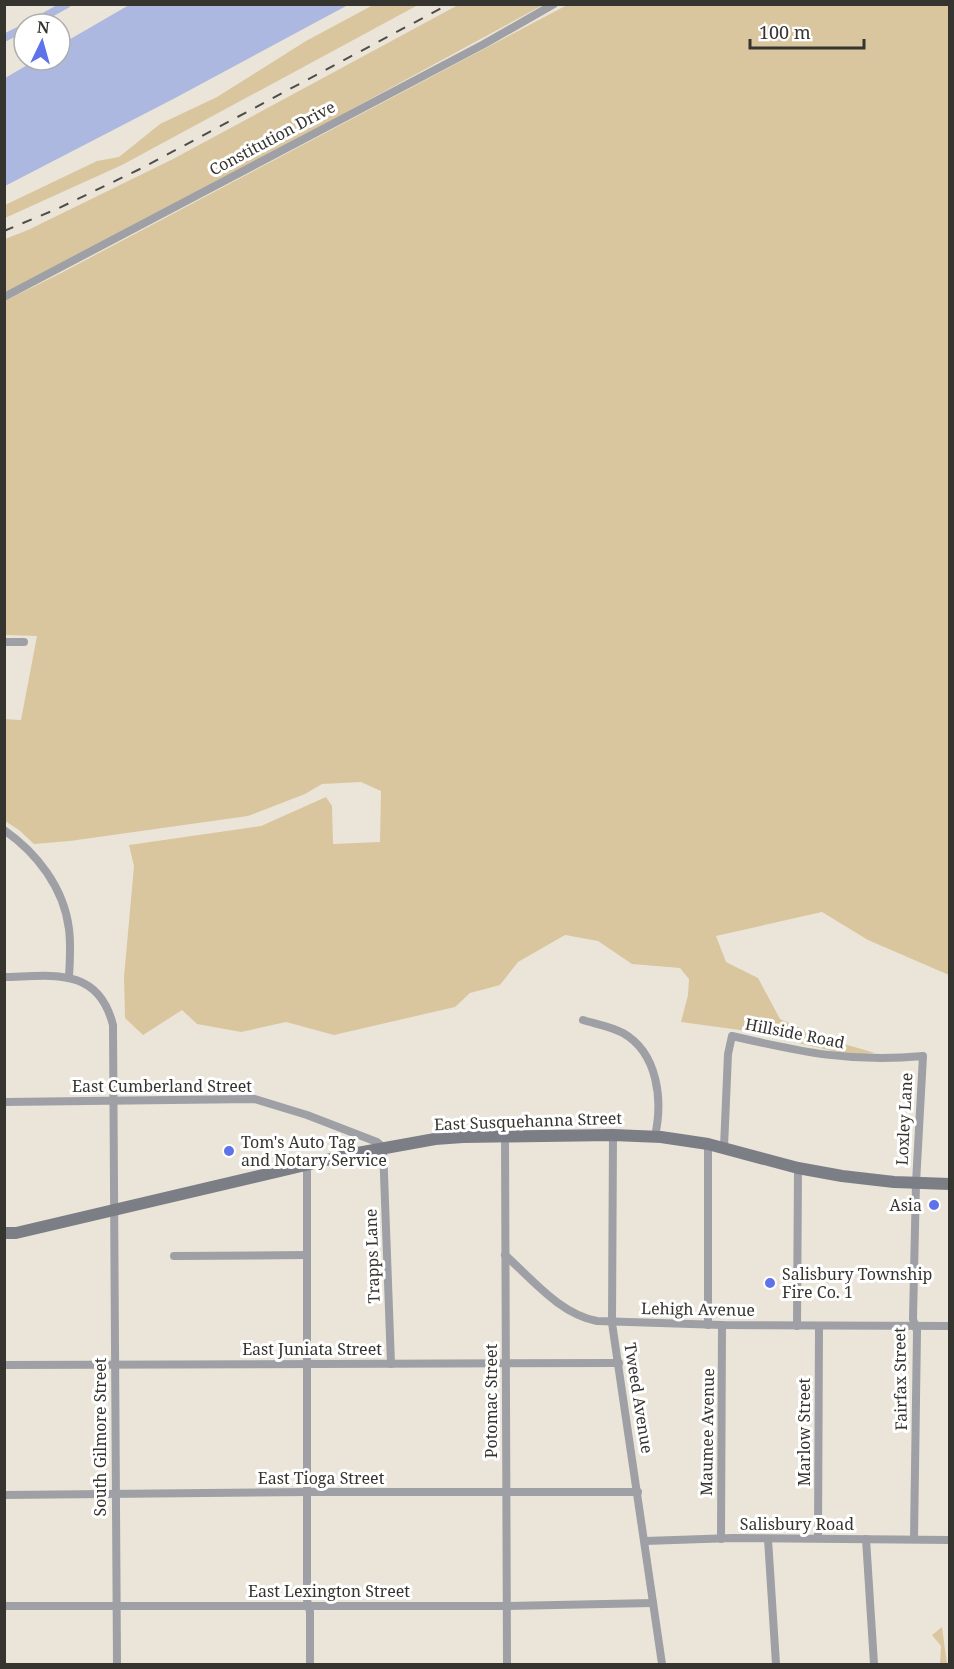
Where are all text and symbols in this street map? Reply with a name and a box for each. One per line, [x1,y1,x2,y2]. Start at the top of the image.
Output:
north arrow [12,12,72,72]
scale bar [750,12,864,50]
text: N [36,16,51,39]
text: 100 m [759,20,811,44]
street label: Constitution Drive [205,95,339,181]
street label: Hillside Road [743,1013,847,1053]
street label: Loxley Lane [891,1072,917,1166]
street label: East Cumberland Street [72,1075,252,1097]
street label: East Susquehanna Street [434,1107,623,1135]
place label: Tom's Auto Tag and Notary Service [241,1131,387,1171]
marker: Tom's Auto Tag and Notary Service [222,1144,236,1158]
place label: Asia [889,1194,922,1216]
marker: Asia [927,1198,941,1212]
street label: Trapps Lane [359,1208,385,1304]
place label: Salisbury Township Fire Co. 1 [782,1263,932,1303]
marker: Salisbury Township Fire Co. 1 [763,1276,777,1290]
street label: Lehigh Avenue [641,1297,755,1321]
street label: Fairfax Street [888,1327,912,1431]
street label: East Juniata Street [242,1338,382,1360]
street label: Tweed Avenue [619,1341,659,1455]
street label: Potomac Street [480,1343,502,1458]
street label: South Gilmore Street [89,1357,111,1516]
street label: Maumee Avenue [695,1368,719,1496]
street label: Marlow Street [793,1377,815,1486]
street label: East Tioga Street [258,1467,385,1489]
street label: Salisbury Road [740,1513,854,1535]
street label: East Lexington Street [248,1580,410,1602]

